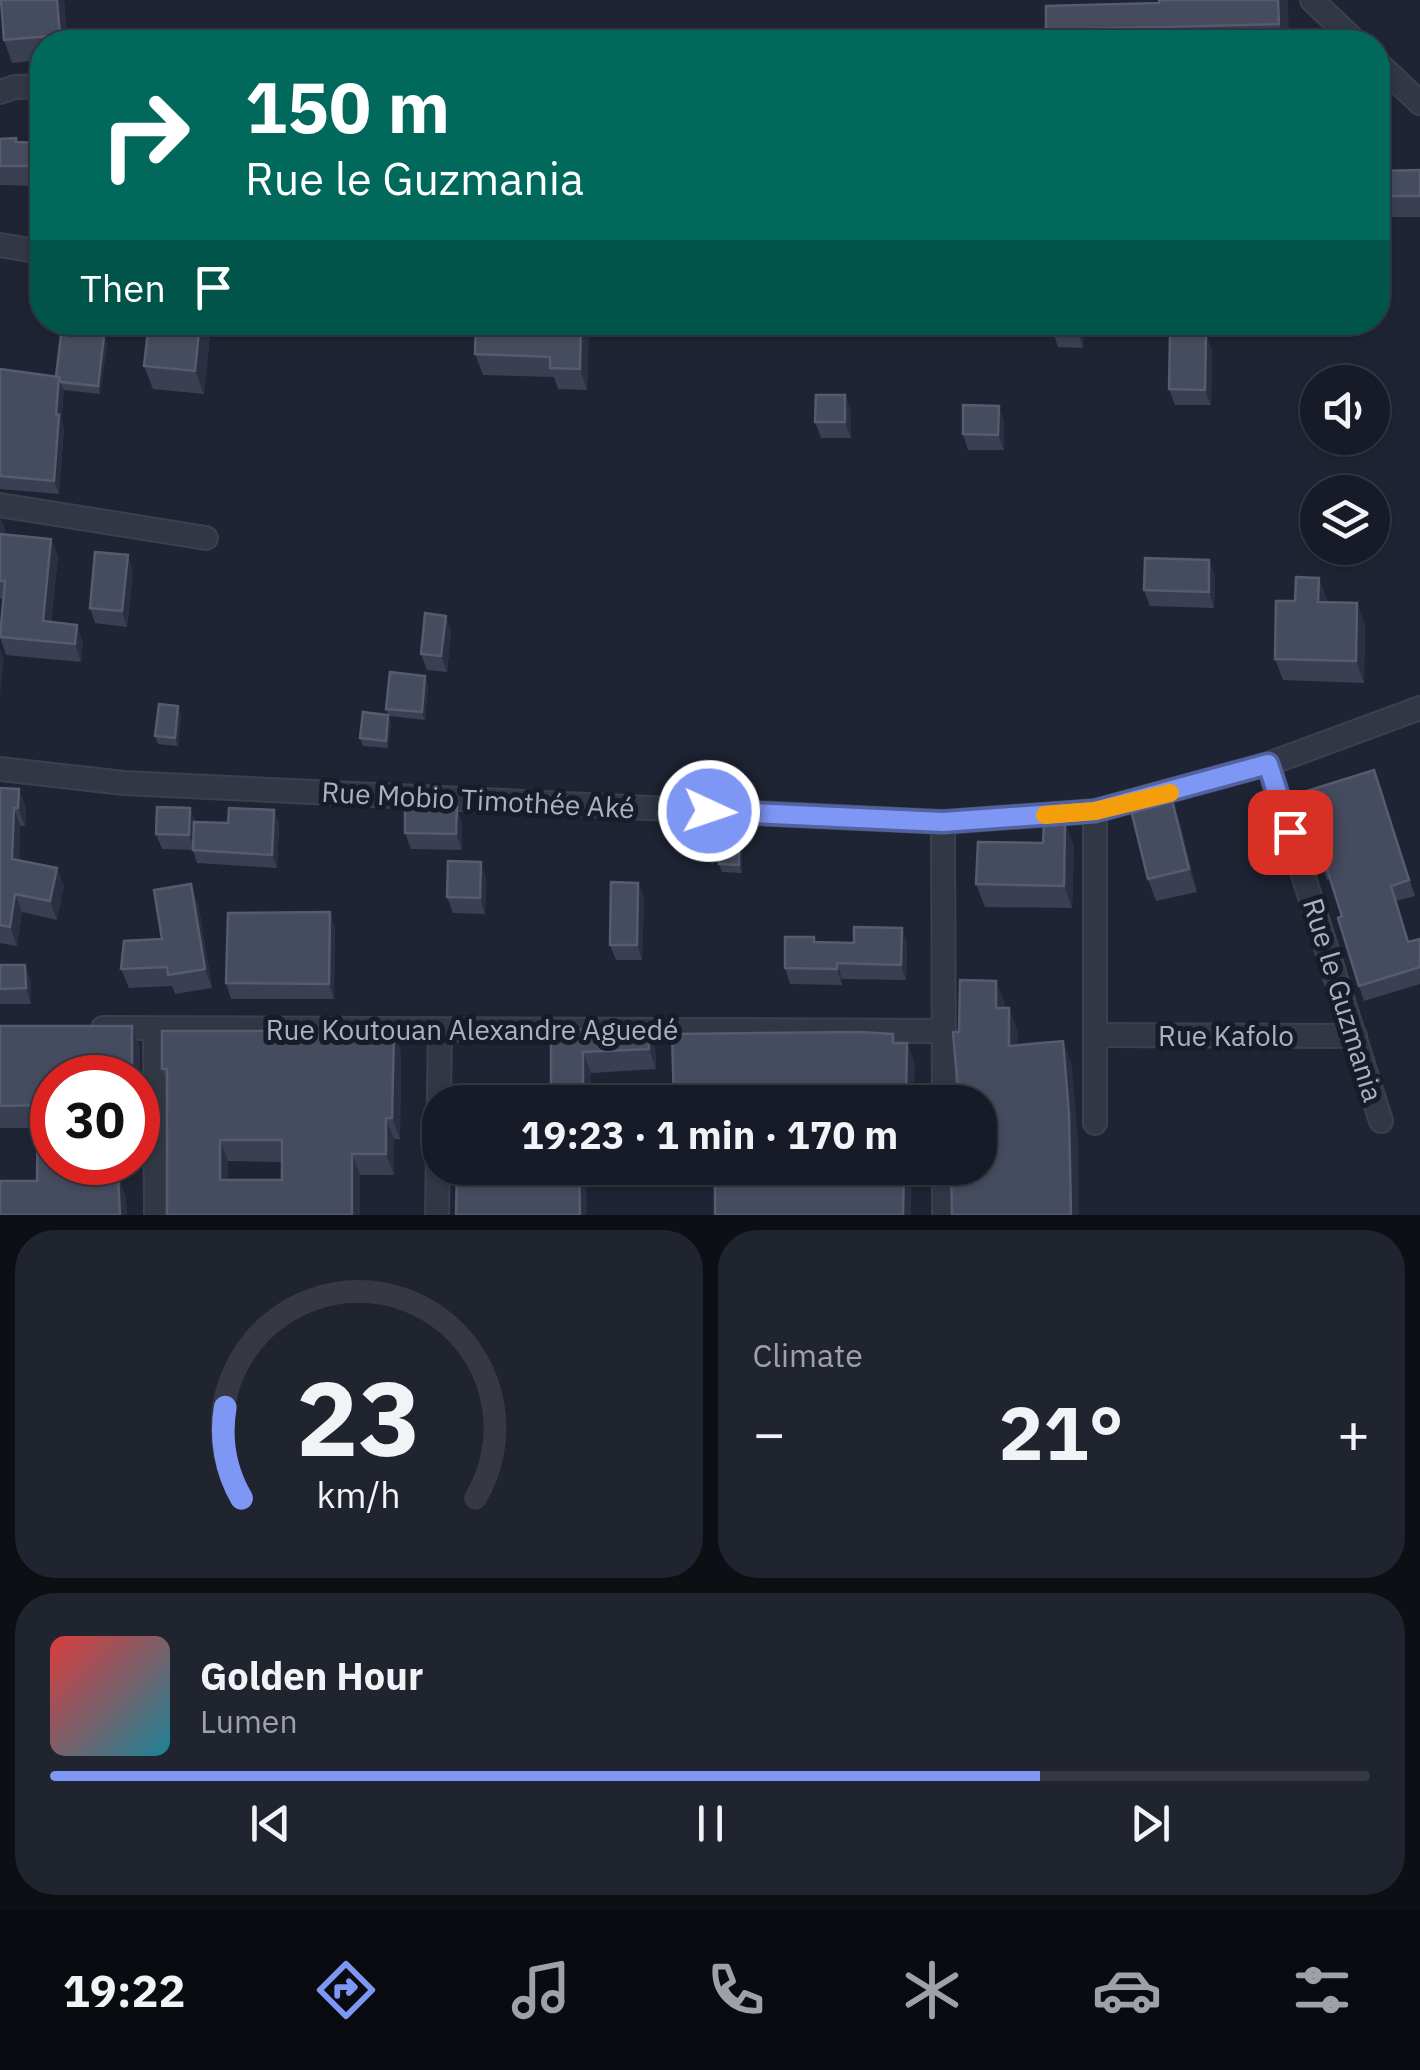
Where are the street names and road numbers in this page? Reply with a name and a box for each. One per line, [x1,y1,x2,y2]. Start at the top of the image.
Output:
street label: Rue Mobio Timothée Aké [320,773,636,826]
street label: Rue le Guzmania [1295,894,1392,1106]
street label: Rue Koutouan Alexandre Aguedé [266,1011,678,1048]
street label: Rue Kafolo [1158,1017,1294,1054]

